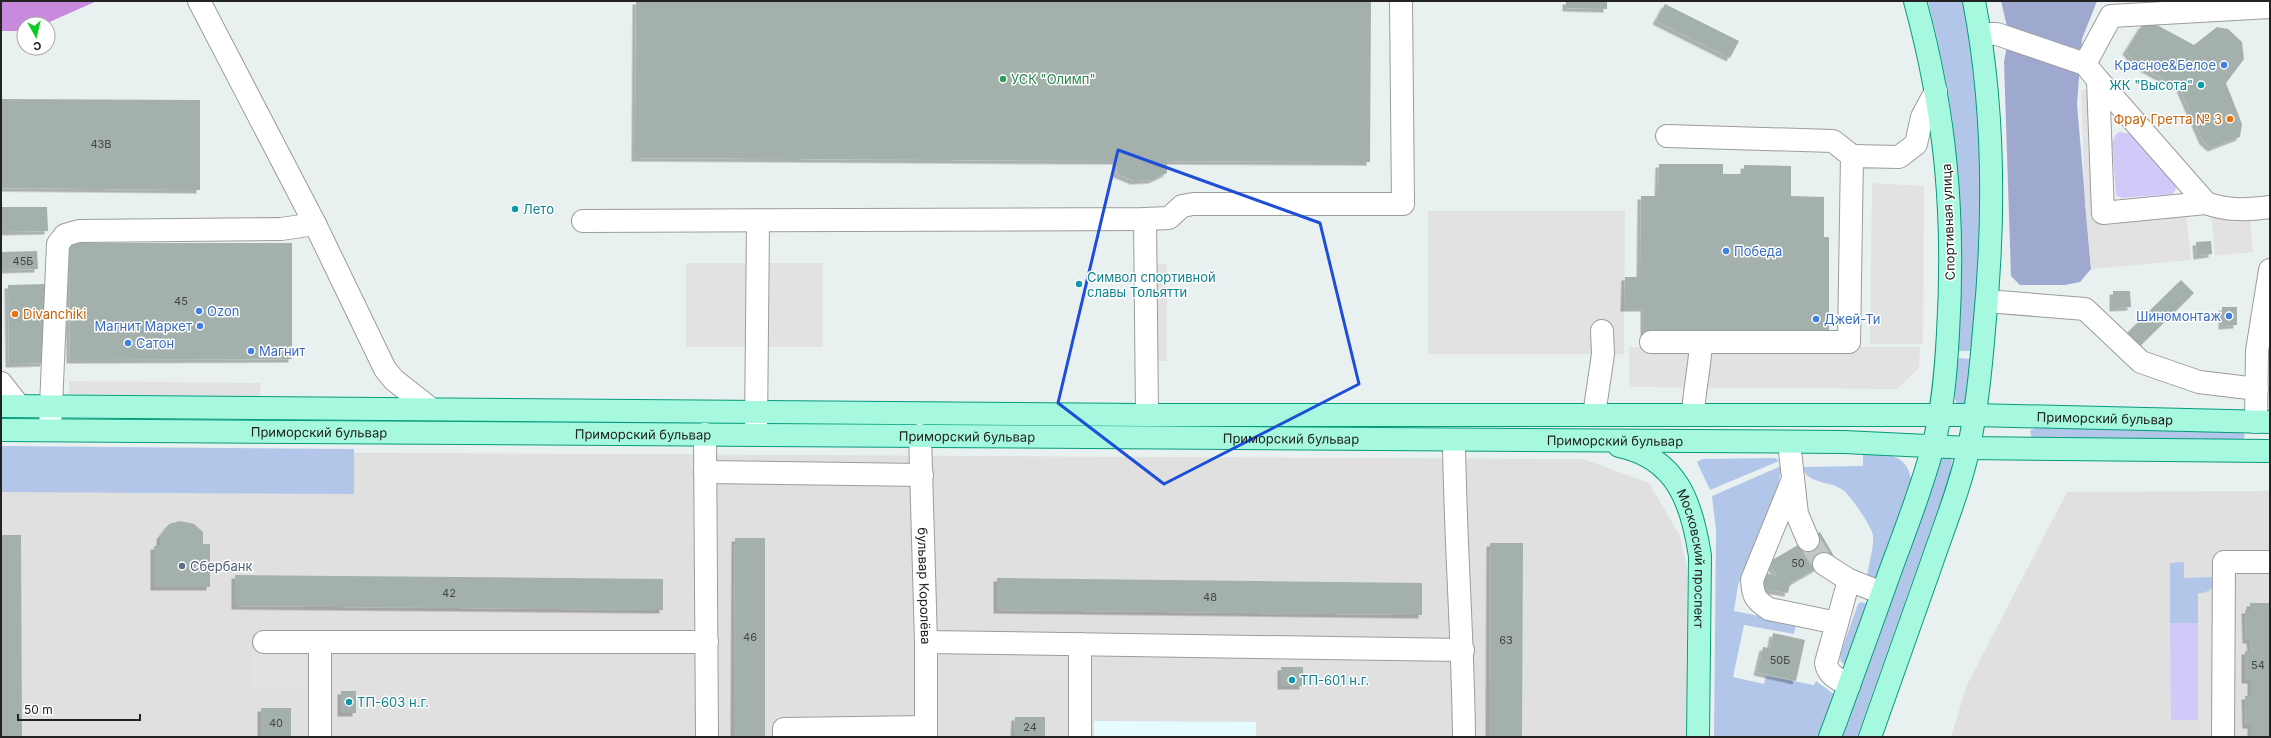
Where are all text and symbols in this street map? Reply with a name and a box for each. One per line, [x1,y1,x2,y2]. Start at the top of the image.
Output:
north arrow [16,16,56,56]
text: С [32,38,42,53]
place label: Красное&Белое [2114,57,2216,73]
marker: Красное&Белое [2219,60,2229,70]
place label: УСК "Олимп" [1011,71,1096,87]
marker: УСК "Олимп" [998,74,1008,84]
place label: ЖК "Высота" [2109,77,2193,93]
marker: ЖК "Высота" [2196,80,2206,90]
place label: Фрау Гретта № 3 [2114,111,2222,127]
marker: Фрау Гретта № 3 [2225,114,2235,124]
house number: 43В [90,137,112,151]
street label: Спортивная улица [1938,163,1958,281]
place label: Лето [523,201,554,217]
marker: Лето [510,204,520,214]
place label: Победа [1734,243,1782,259]
marker: Победа [1721,246,1731,256]
house number: 45Б [13,254,33,268]
place label: Символ спортивной славы Тольятти [1087,269,1216,300]
marker: Символ спортивной славы Тольятти [1074,279,1084,289]
house number: 45 [174,294,188,308]
place label: Ozon [207,303,239,319]
place label: Divanchiki [23,306,86,322]
marker: Ozon [194,306,204,316]
place label: Шиномонтаж [2136,308,2221,324]
marker: Divanchiki [10,309,20,319]
place label: Джей-Ти [1824,311,1881,327]
marker: Шиномонтаж [2224,311,2234,321]
marker: Джей-Ти [1811,314,1821,324]
place label: Магнит Маркет [95,318,192,334]
marker: Магнит Маркет [195,321,205,331]
place label: Сатон [136,335,174,351]
marker: Сатон [123,338,133,348]
place label: Магнит [259,343,305,359]
marker: Магнит [246,346,256,356]
street label: Приморский бульвар [2037,408,2173,428]
street label: Приморский бульвар [251,424,387,441]
street label: Приморский бульвар [575,426,711,443]
street label: Приморский бульвар [899,428,1035,445]
street label: Приморский бульвар [1223,430,1359,447]
street label: Приморский бульвар [1547,432,1683,449]
street label: Московский проспект [1674,486,1708,628]
street label: бульвар Королёва [915,527,934,645]
house number: 50 [1791,556,1805,570]
place label: Сбербанк [190,558,252,574]
marker: Сбербанк [177,561,187,571]
house number: 42 [442,586,456,600]
house number: 48 [1203,590,1217,604]
house number: 46 [743,630,757,644]
house number: 63 [1499,633,1513,647]
house number: 50Б [1770,653,1790,667]
house number: 54 [2251,658,2265,672]
place label: ТП-601 н.г. [1300,672,1369,688]
marker: ТП-601 н.г. [1287,675,1297,685]
place label: ТП-603 н.г. [357,694,429,710]
scale bar [18,696,140,722]
marker: ТП-603 н.г. [344,697,354,707]
text: 50 m [24,702,53,717]
house number: 40 [269,716,283,730]
house number: 24 [1023,720,1037,734]

